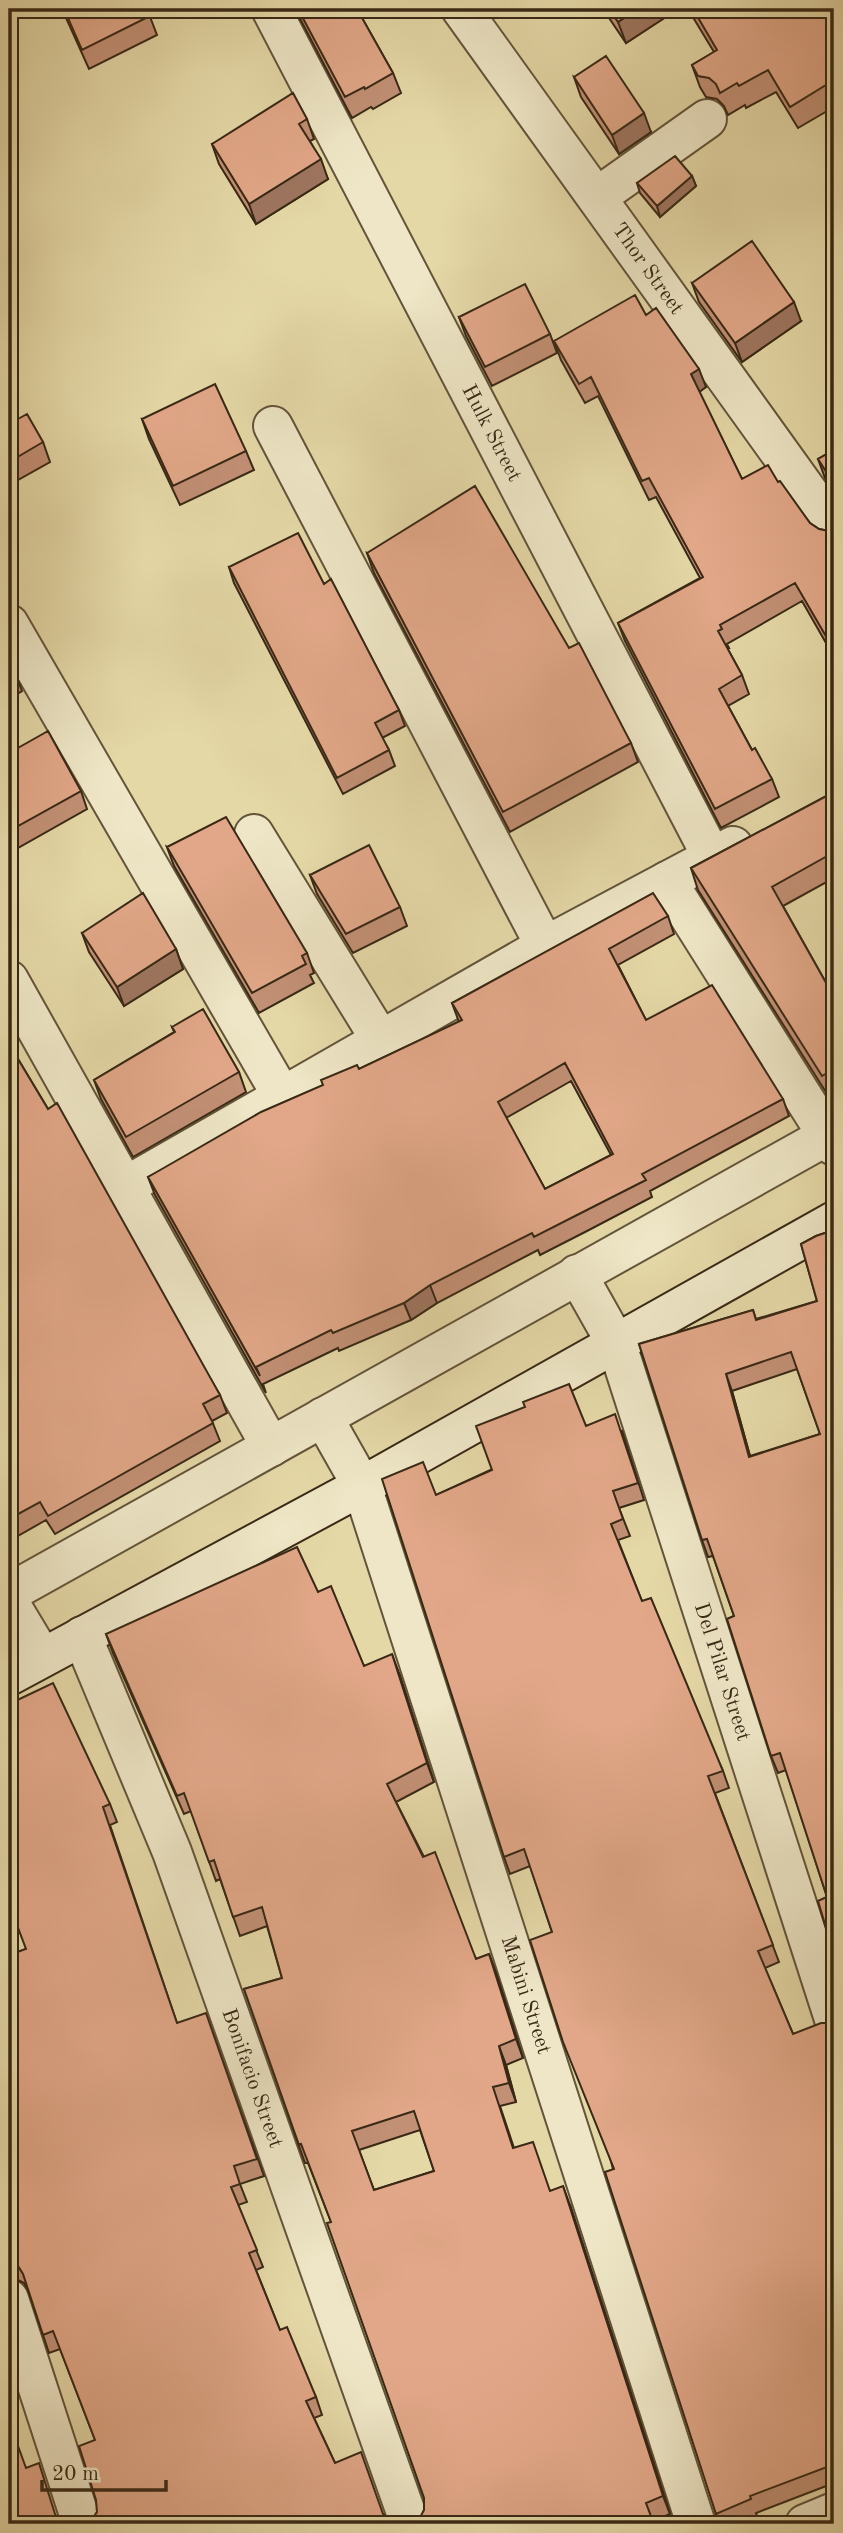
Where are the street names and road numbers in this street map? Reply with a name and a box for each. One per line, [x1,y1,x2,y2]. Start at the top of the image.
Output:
street label: Thor Street [608,219,688,318]
street label: Hulk Street [458,381,525,485]
street label: Del Pilar Street [690,1600,754,1744]
street label: Mabini Street [497,1933,555,2057]
street label: Bonifacio Street [218,2006,286,2151]

